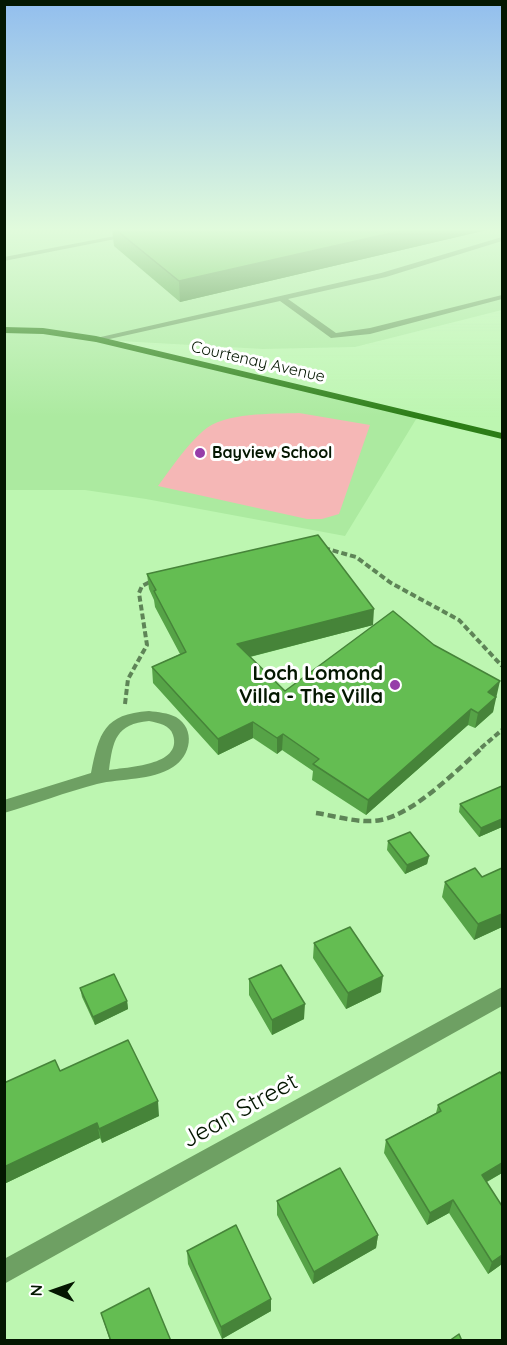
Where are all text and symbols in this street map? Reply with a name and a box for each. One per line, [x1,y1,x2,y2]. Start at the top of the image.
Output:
street label: Courtenay Avenue [189,337,327,387]
place label: Bayview School [212,443,332,463]
marker: Bayview School [193,446,207,460]
place label: Loch Lomond Villa - The Villa [239,662,383,709]
marker: Loch Lomond Villa - The Villa [388,678,402,692]
street label: Jean Street [177,1067,303,1155]
north arrow [24,1261,84,1321]
text: N [26,1284,46,1297]

